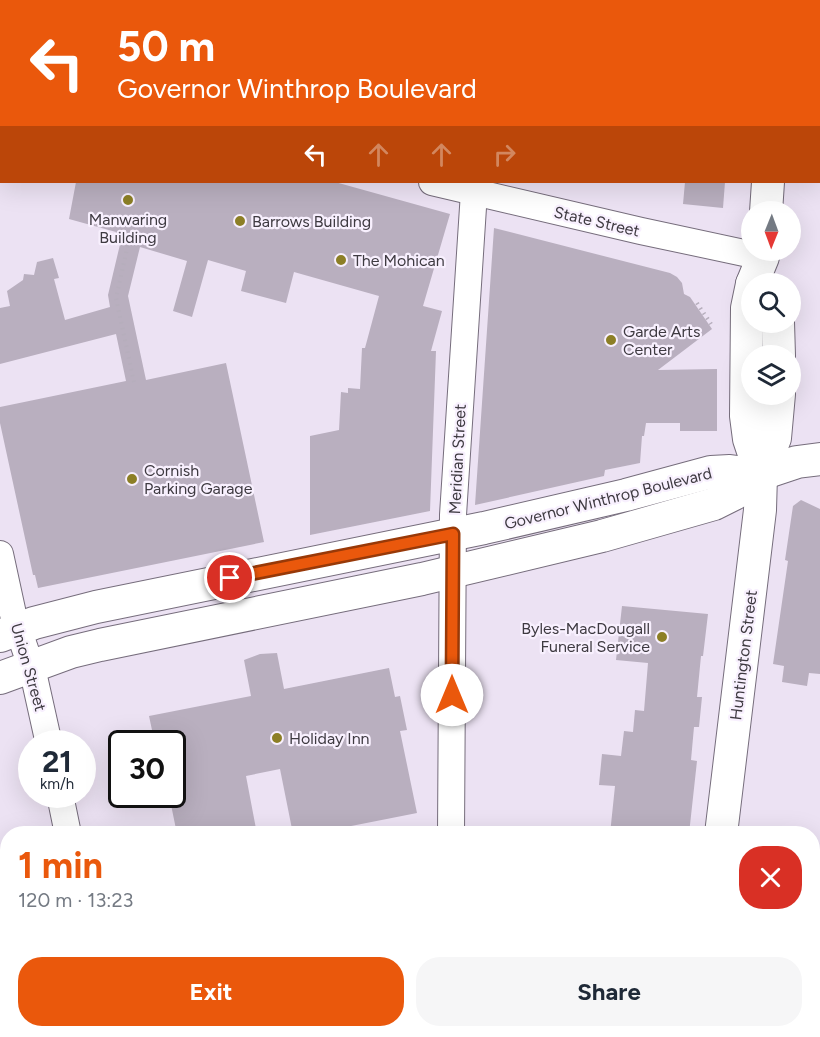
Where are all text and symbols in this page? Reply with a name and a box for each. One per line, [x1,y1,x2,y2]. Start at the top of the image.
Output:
text: 50 m [117,21,215,72]
icon: left [18,24,96,102]
text: Governor Winthrop Boulevard [117,72,477,105]
icon: left [299,138,332,171]
icon: ahead [362,138,395,171]
icon: ahead [425,138,458,171]
icon: right [488,138,521,171]
marker: Manwaring Building [121,193,135,207]
north arrow [741,201,801,261]
map controls [741,201,801,405]
street label: State Street [552,202,642,241]
place label: Manwaring Building [89,210,167,247]
place label: Barrows Building [252,212,371,231]
marker: Barrows Building [233,214,247,228]
place label: The Mohican [353,251,445,270]
marker: The Mohican [334,253,348,267]
button: search [741,273,801,333]
place label: Garde Arts Center [623,322,701,359]
marker: Garde Arts Center [604,333,618,347]
button: layers [741,345,801,405]
street label: Meridian Street [445,403,470,515]
place label: Cornish Parking Garage [144,461,253,498]
street label: Governor Winthrop Boulevard [502,463,714,533]
marker: Cornish Parking Garage [125,472,139,486]
pin [204,552,255,603]
icon: arrive [213,561,246,594]
street label: Huntington Street [726,589,761,721]
place label: Byles-MacDougall Funeral Service [521,619,650,656]
street label: Union Street [7,621,50,713]
marker: Byles-MacDougall Funeral Service [655,630,669,644]
position arrow [420,663,484,727]
place label: Holiday Inn [289,729,370,748]
speed limit sign: 30 [108,730,186,808]
marker: Holiday Inn [270,731,284,745]
text: 21 [42,743,72,780]
text: km/h [40,775,74,793]
text: 1 min [18,844,103,887]
button: close [739,846,802,909]
text: 120 m · 13:23 [18,888,133,912]
button: Exit [18,957,404,1026]
button: Share [416,957,802,1026]

